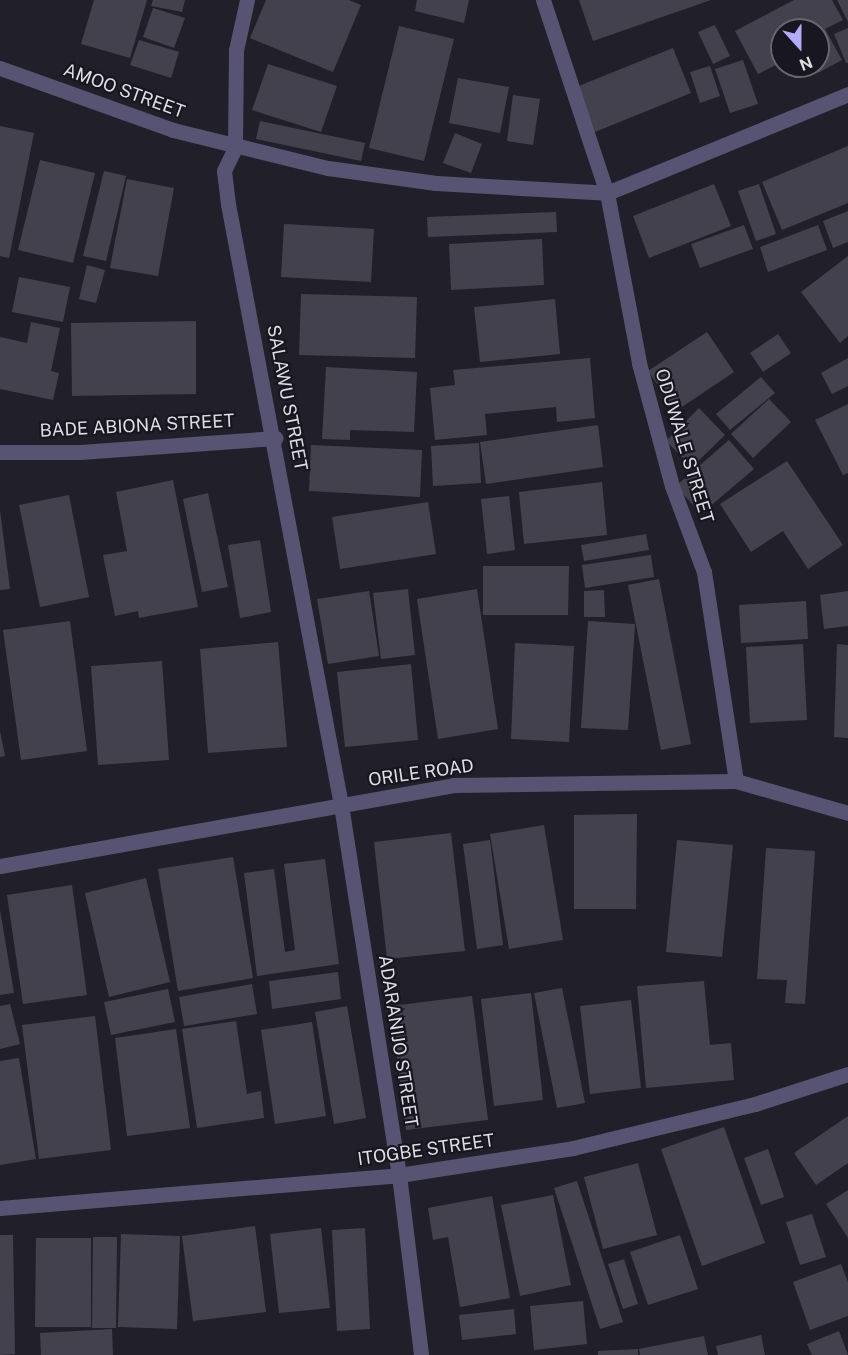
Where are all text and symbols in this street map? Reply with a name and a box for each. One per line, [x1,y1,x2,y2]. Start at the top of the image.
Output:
north arrow [770,18,830,78]
text: N [797,52,815,75]
street label: AMOO STREET [60,59,188,123]
street label: SALAWU STREET [262,323,312,473]
street label: ODUWALE STREET [650,366,718,526]
street label: BADE ABIONA STREET [39,410,235,442]
street label: ORILE ROAD [367,755,475,791]
street label: ADARANIJO STREET [374,953,422,1129]
street label: ITOGBE STREET [356,1130,496,1170]

